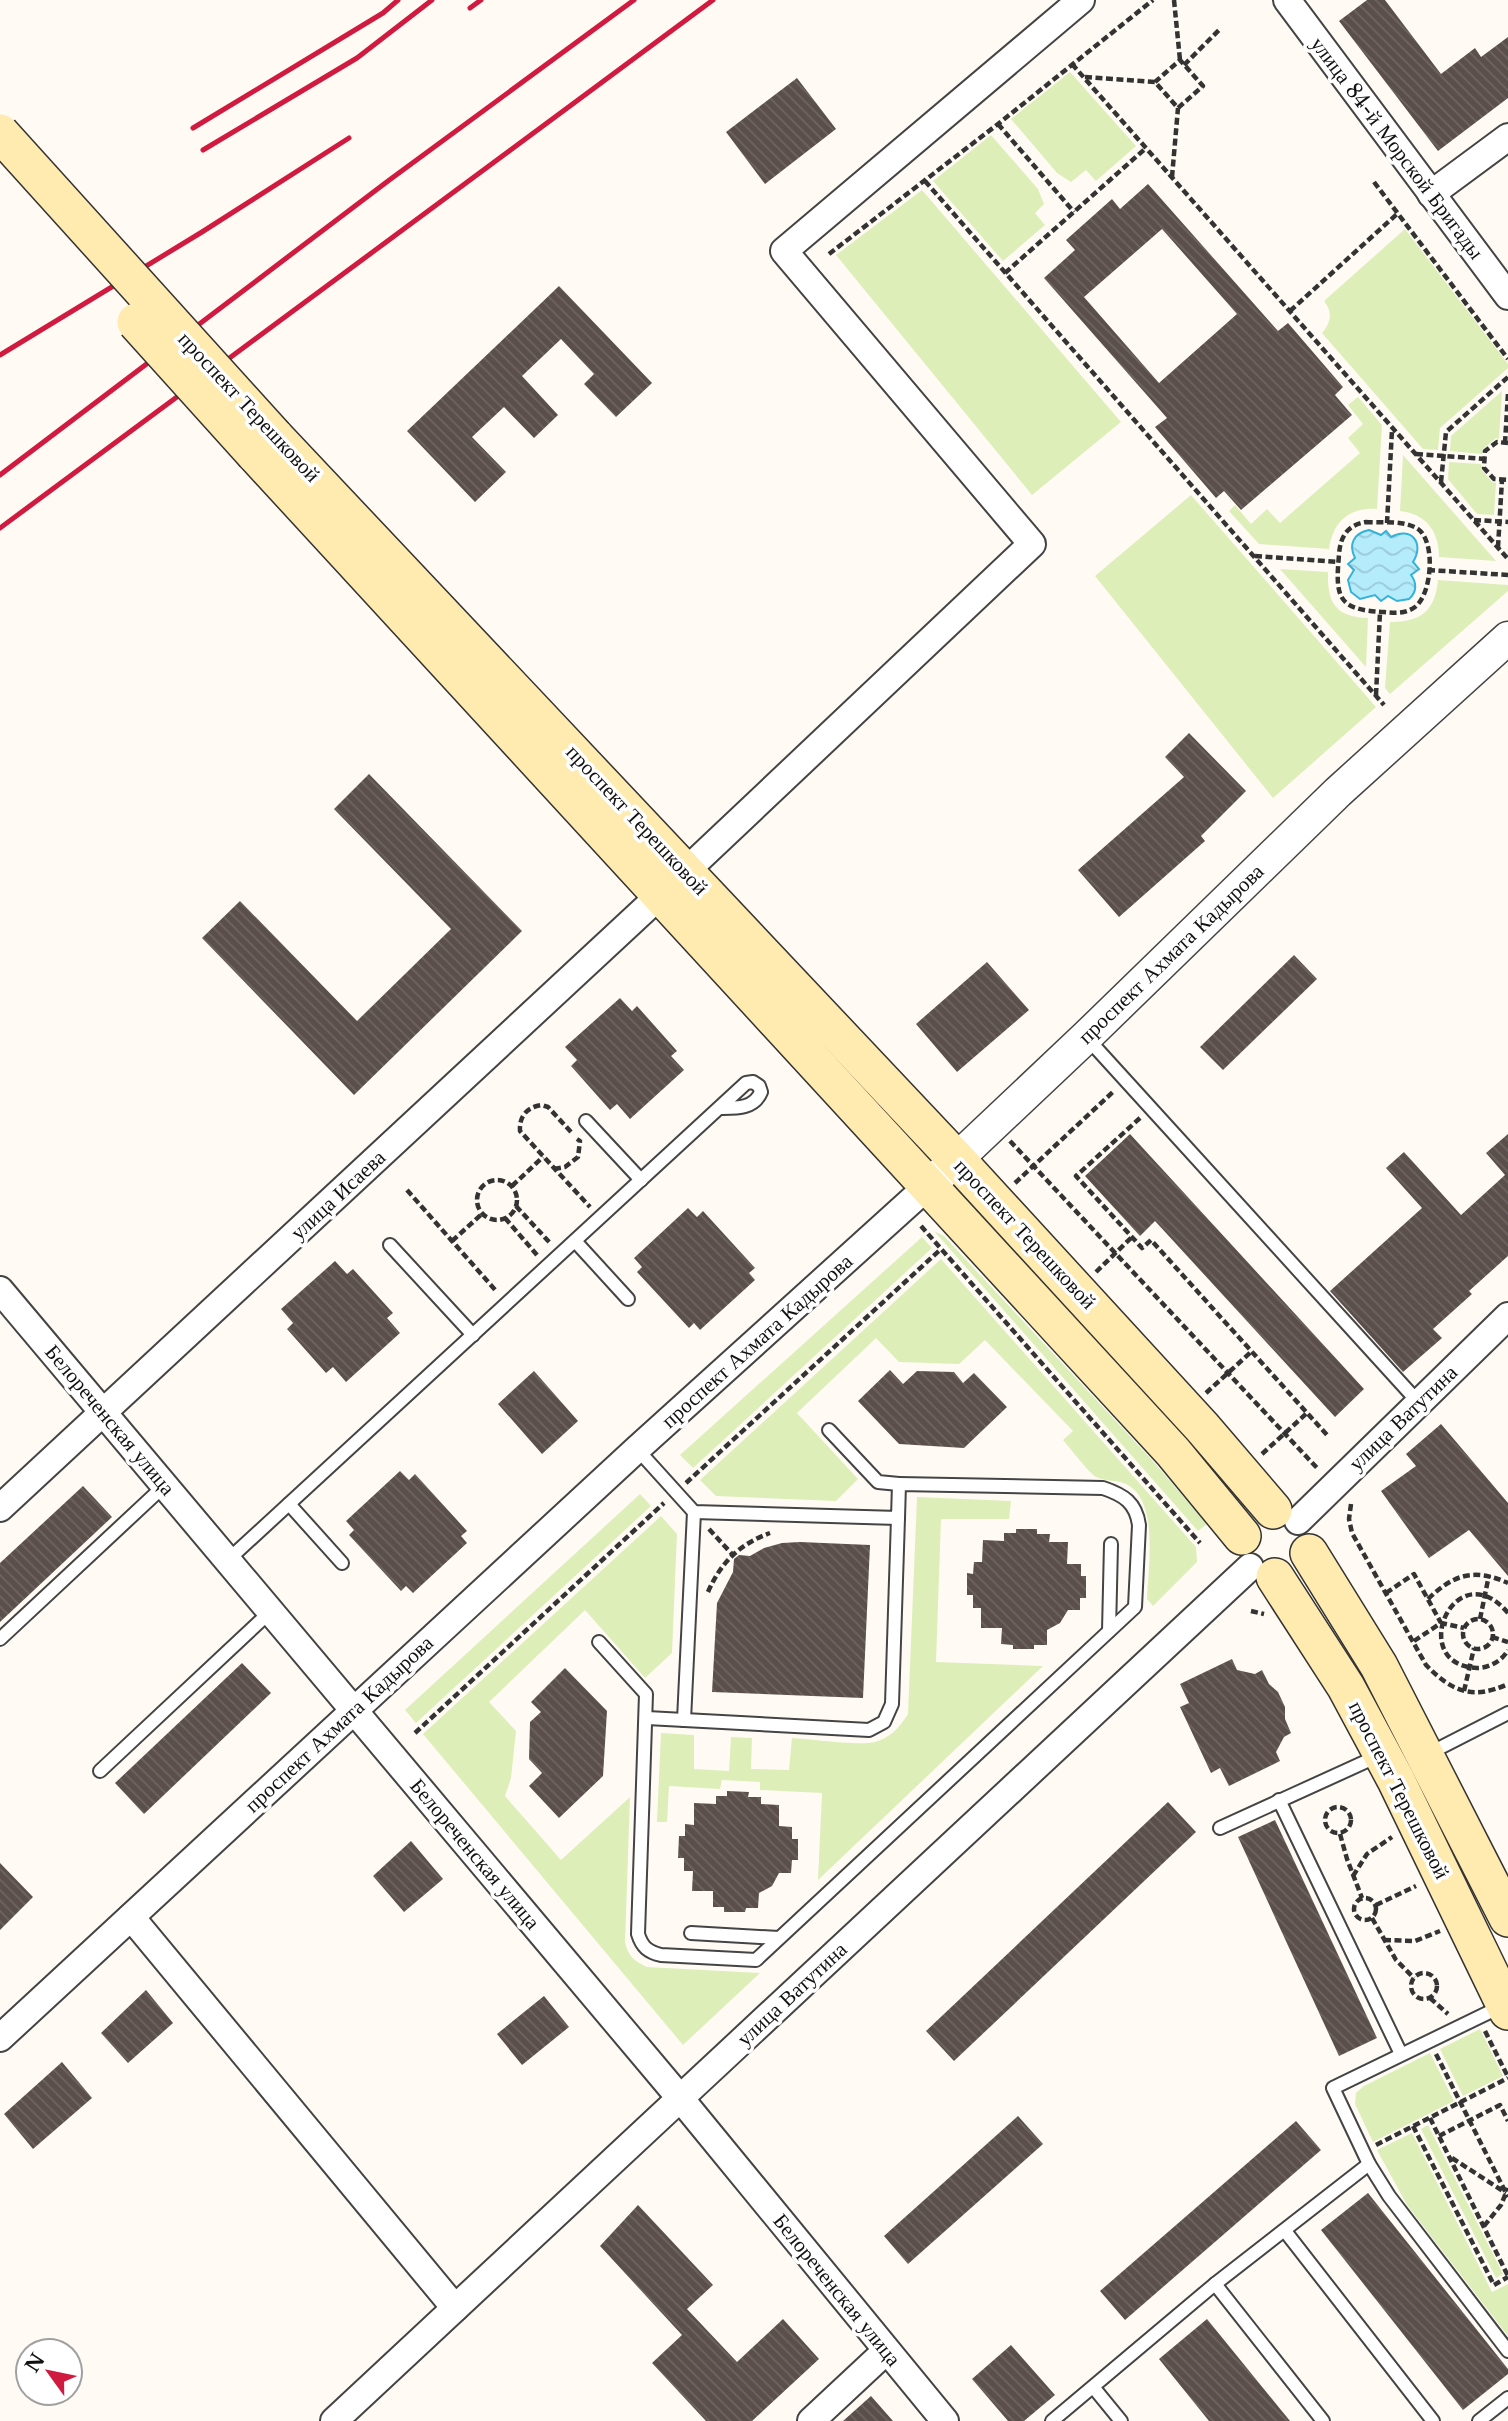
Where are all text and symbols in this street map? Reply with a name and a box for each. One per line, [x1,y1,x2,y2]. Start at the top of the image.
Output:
street label: улица 84-й Морской Бригады [1305,32,1489,264]
street label: проспект Терешковой [173,326,325,488]
street label: проспект Терешковой [561,739,713,901]
street label: проспект Ахмата Кадырова [1073,858,1270,1049]
street label: улица Исаева [285,1144,391,1246]
street label: проспект Терешковой [949,1153,1101,1315]
street label: проспект Ахмата Кадырова [656,1248,858,1434]
street label: Белореченская улица [39,1339,181,1501]
street label: улица Ватутина [1343,1359,1463,1476]
street label: проспект Ахмата Кадырова [239,1629,439,1818]
street label: проспект Терешковой [1343,1697,1455,1883]
street label: Белореченская улица [404,1773,546,1935]
street label: улица Ватутина [732,1936,853,2052]
street label: Белореченская улица [767,2208,907,2372]
north arrow [14,2337,84,2407]
text: N [21,2349,50,2377]

